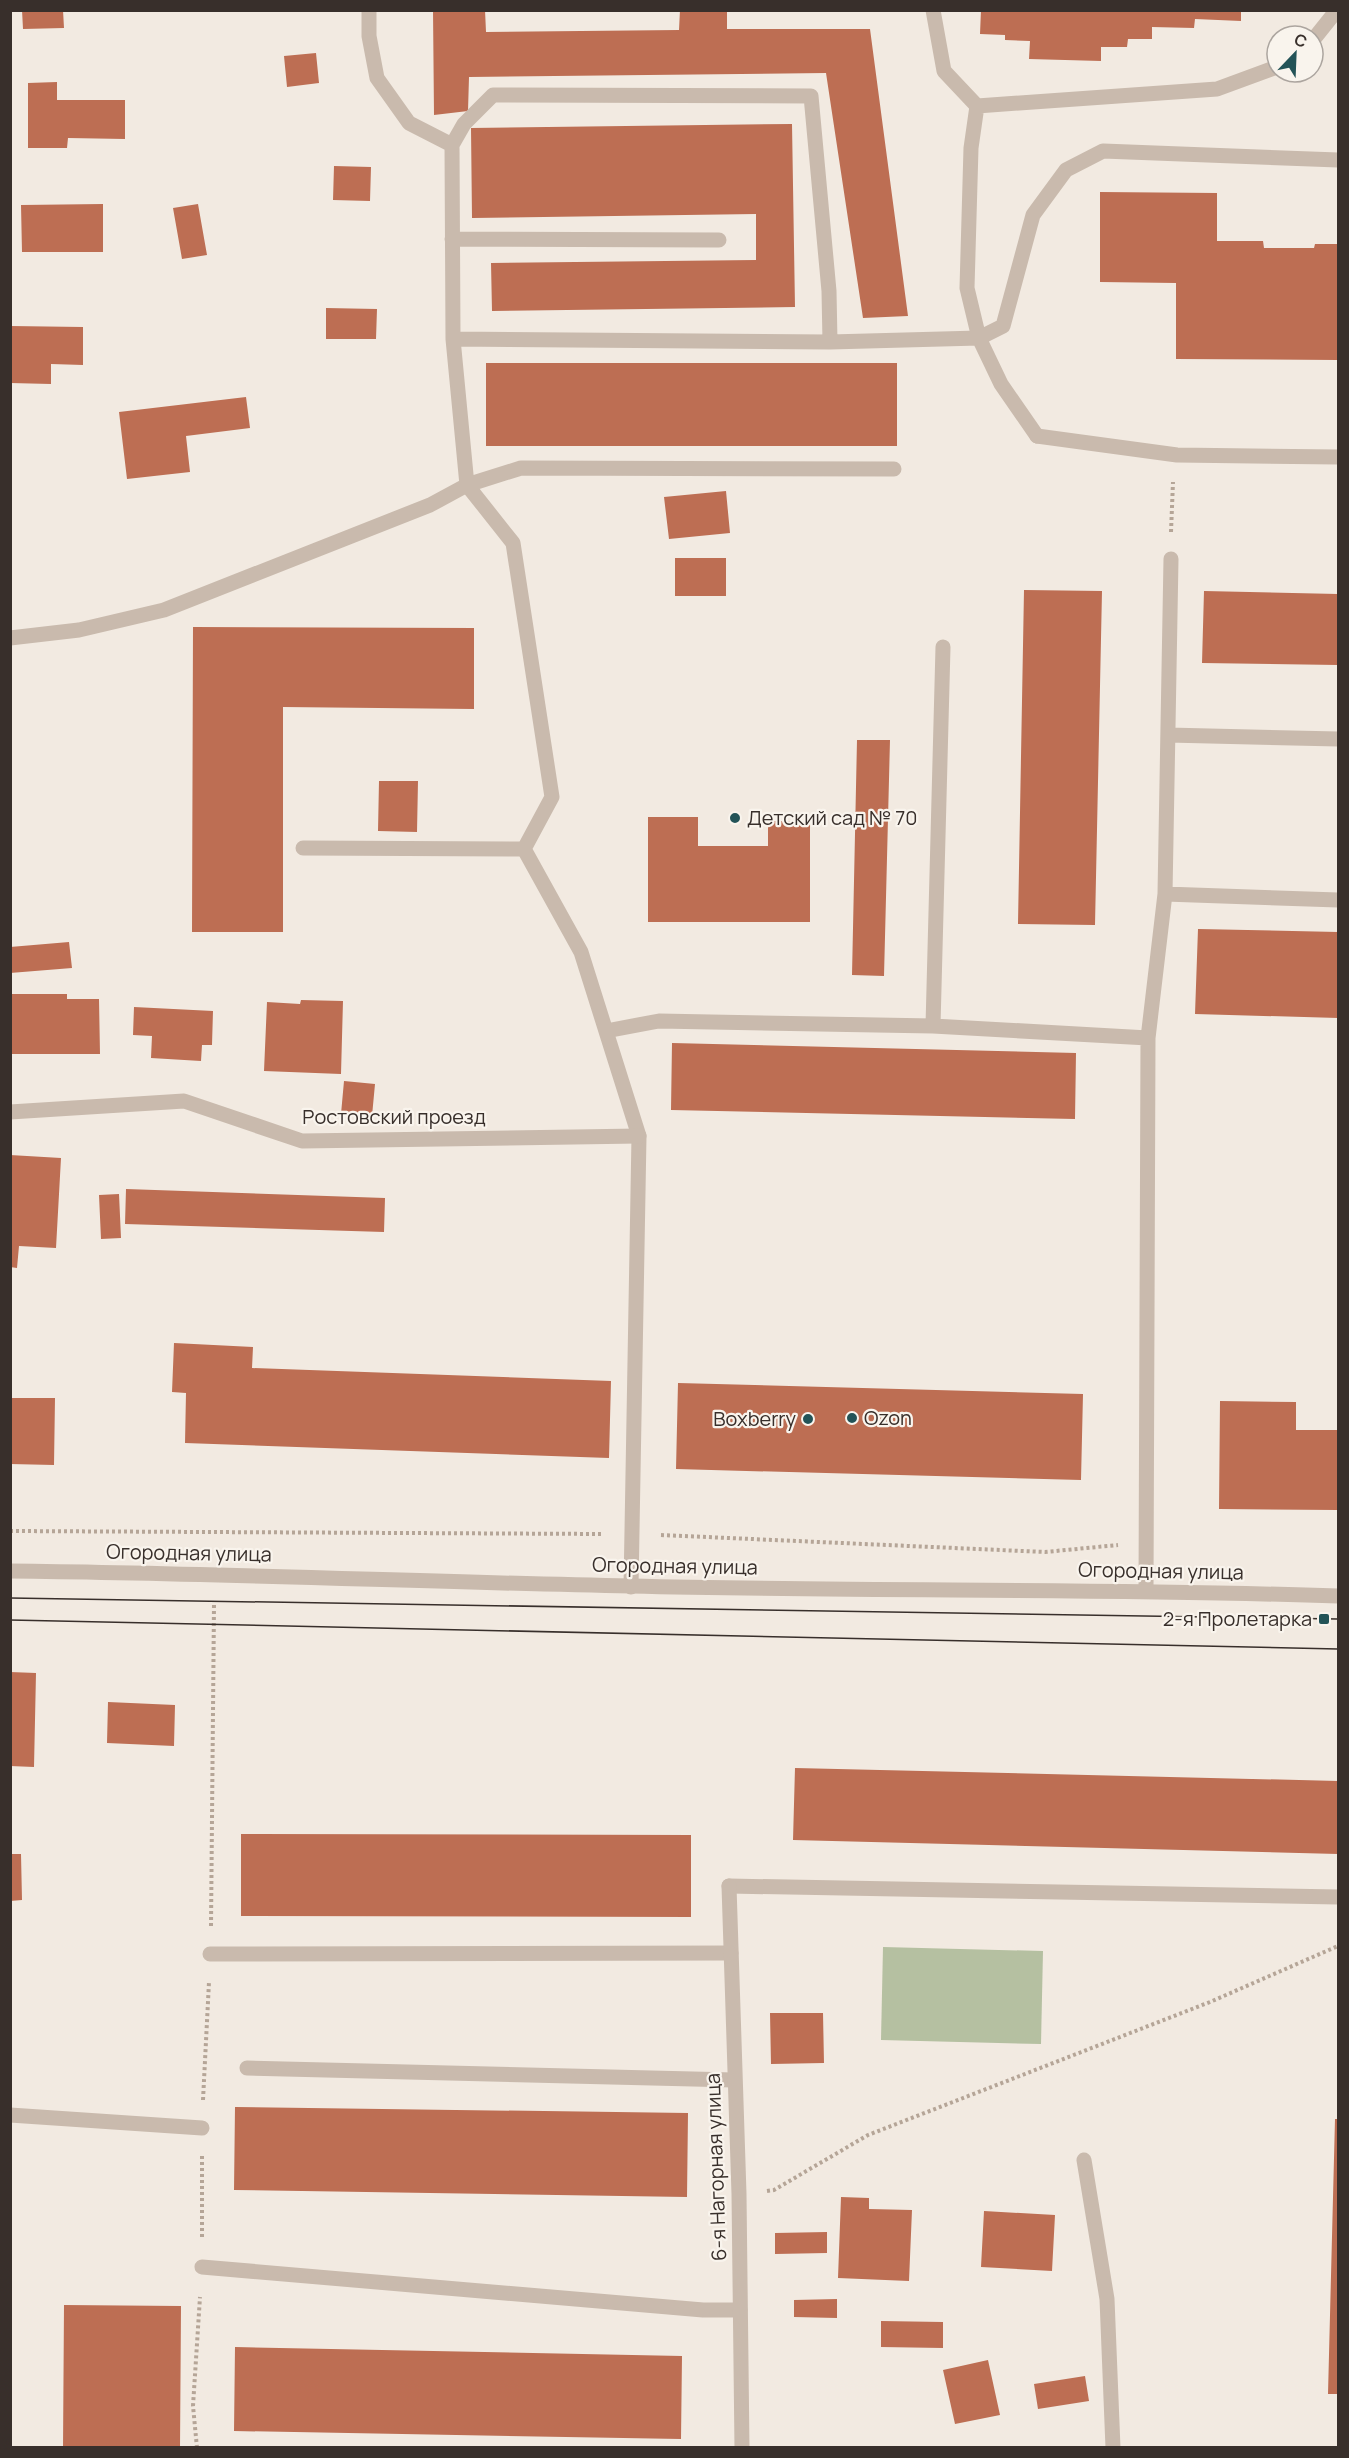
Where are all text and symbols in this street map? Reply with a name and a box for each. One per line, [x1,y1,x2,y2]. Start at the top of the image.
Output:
north arrow [1265,24,1325,84]
text: С [1291,28,1311,53]
place label: Детский сад № 70 [747,804,917,831]
marker: Детский сад № 70 [728,811,742,825]
street label: Ростовский проезд [302,1103,486,1130]
place label: Ozon [864,1404,912,1431]
place label: Boxberry [713,1405,796,1432]
marker: Ozon [845,1411,859,1425]
marker: Boxberry [801,1412,815,1426]
street label: Огородная улица [106,1538,272,1567]
street label: Огородная улица [592,1551,758,1580]
street label: Огородная улица [1078,1556,1244,1585]
place label: 2-я Пролетарка [1163,1605,1312,1632]
marker: 2-я Пролетарка [1317,1612,1331,1626]
street label: 6-я Нагорная улица [699,2073,732,2261]

